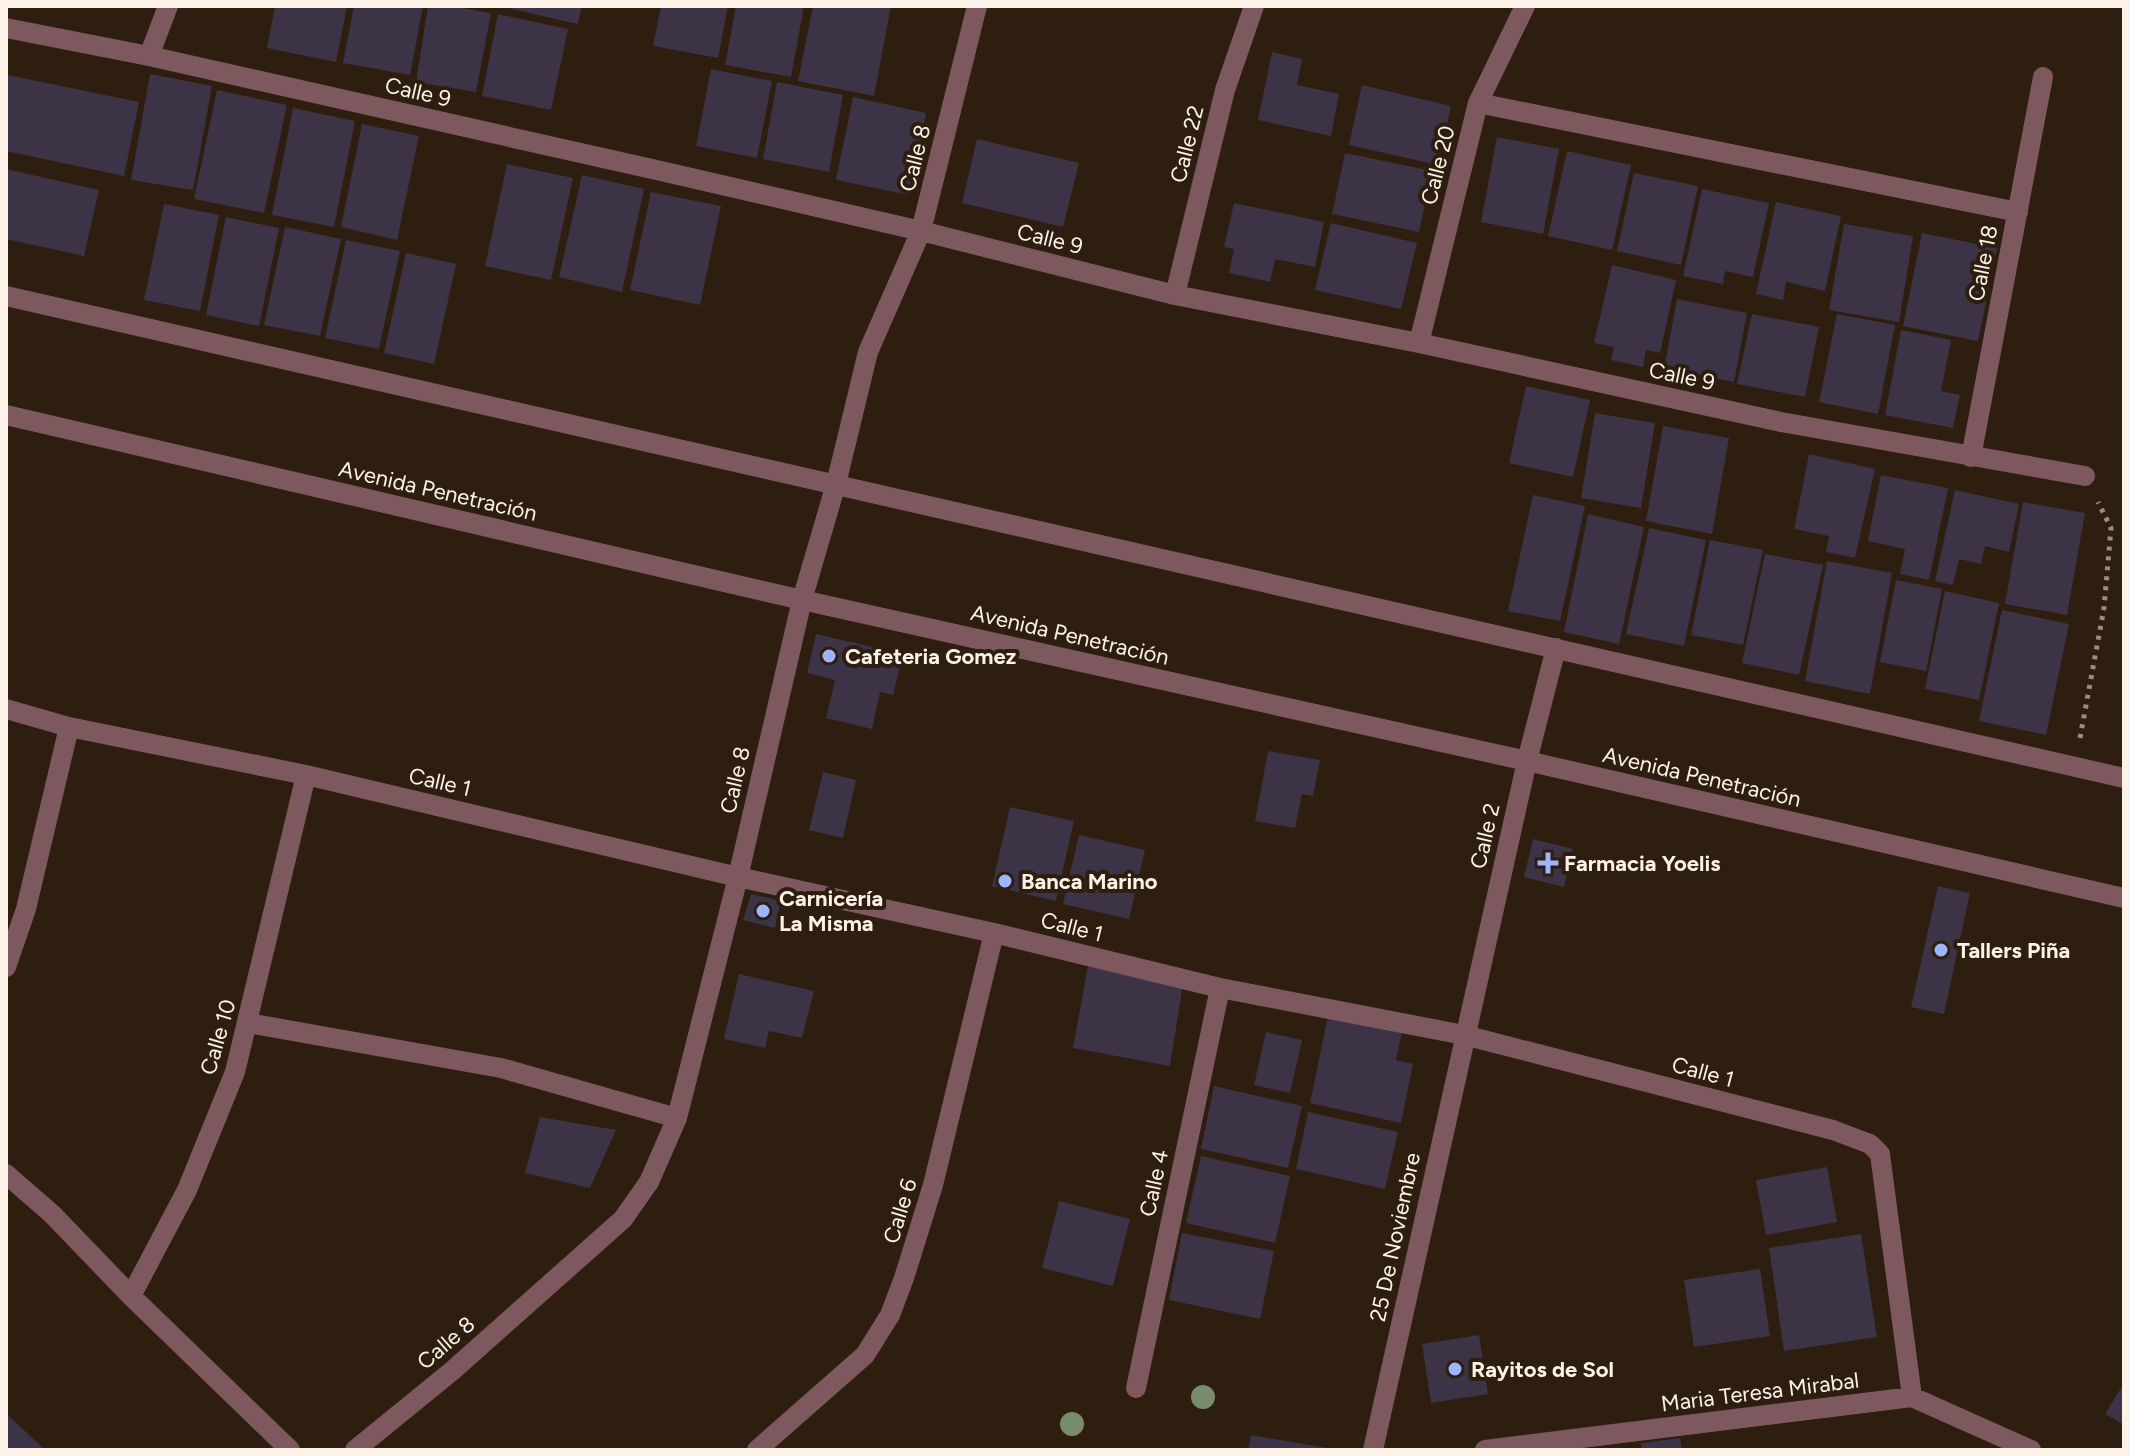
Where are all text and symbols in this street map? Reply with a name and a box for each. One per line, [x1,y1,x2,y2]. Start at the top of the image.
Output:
street label: Calle 9 [382,71,454,113]
street label: Calle 22 [1164,102,1210,186]
street label: Calle 8 [894,122,936,194]
street label: Calle 20 [1415,123,1461,207]
street label: Calle 9 [1014,218,1086,260]
street label: Calle 18 [1962,223,2004,303]
street label: Calle 9 [1647,356,1717,396]
street label: Avenida Penetración [336,455,540,527]
street label: Avenida Penetración [968,599,1172,671]
place label: Cafeteria Gomez [845,643,1016,670]
marker: Cafeteria Gomez [820,647,838,665]
street label: Avenida Penetración [1600,741,1804,813]
street label: Calle 8 [714,744,756,816]
street label: Calle 1 [406,762,474,802]
street label: Calle 2 [1464,801,1506,871]
place label: Farmacia Yoelis [1564,850,1720,877]
marker: Farmacia Yoelis [1539,854,1557,872]
place label: Banca Marino [1021,868,1158,895]
marker: Banca Marino [996,872,1014,890]
place label: Carnicería La Misma [779,885,883,937]
marker: Carnicería La Misma [754,902,772,920]
street label: Calle 1 [1038,906,1106,948]
place label: Tallers Piña [1957,937,2070,964]
marker: Tallers Piña [1932,941,1950,959]
street label: Calle 10 [194,996,242,1078]
street label: Calle 1 [1669,1051,1737,1093]
street label: Calle 4 [1134,1147,1174,1219]
street label: 25 De Noviembre [1364,1150,1426,1324]
street label: Calle 6 [877,1175,923,1247]
street label: Calle 8 [412,1311,480,1375]
place label: Rayitos de Sol [1471,1356,1614,1383]
marker: Rayitos de Sol [1446,1360,1464,1378]
street label: Maria Teresa Mirabal [1659,1366,1861,1418]

